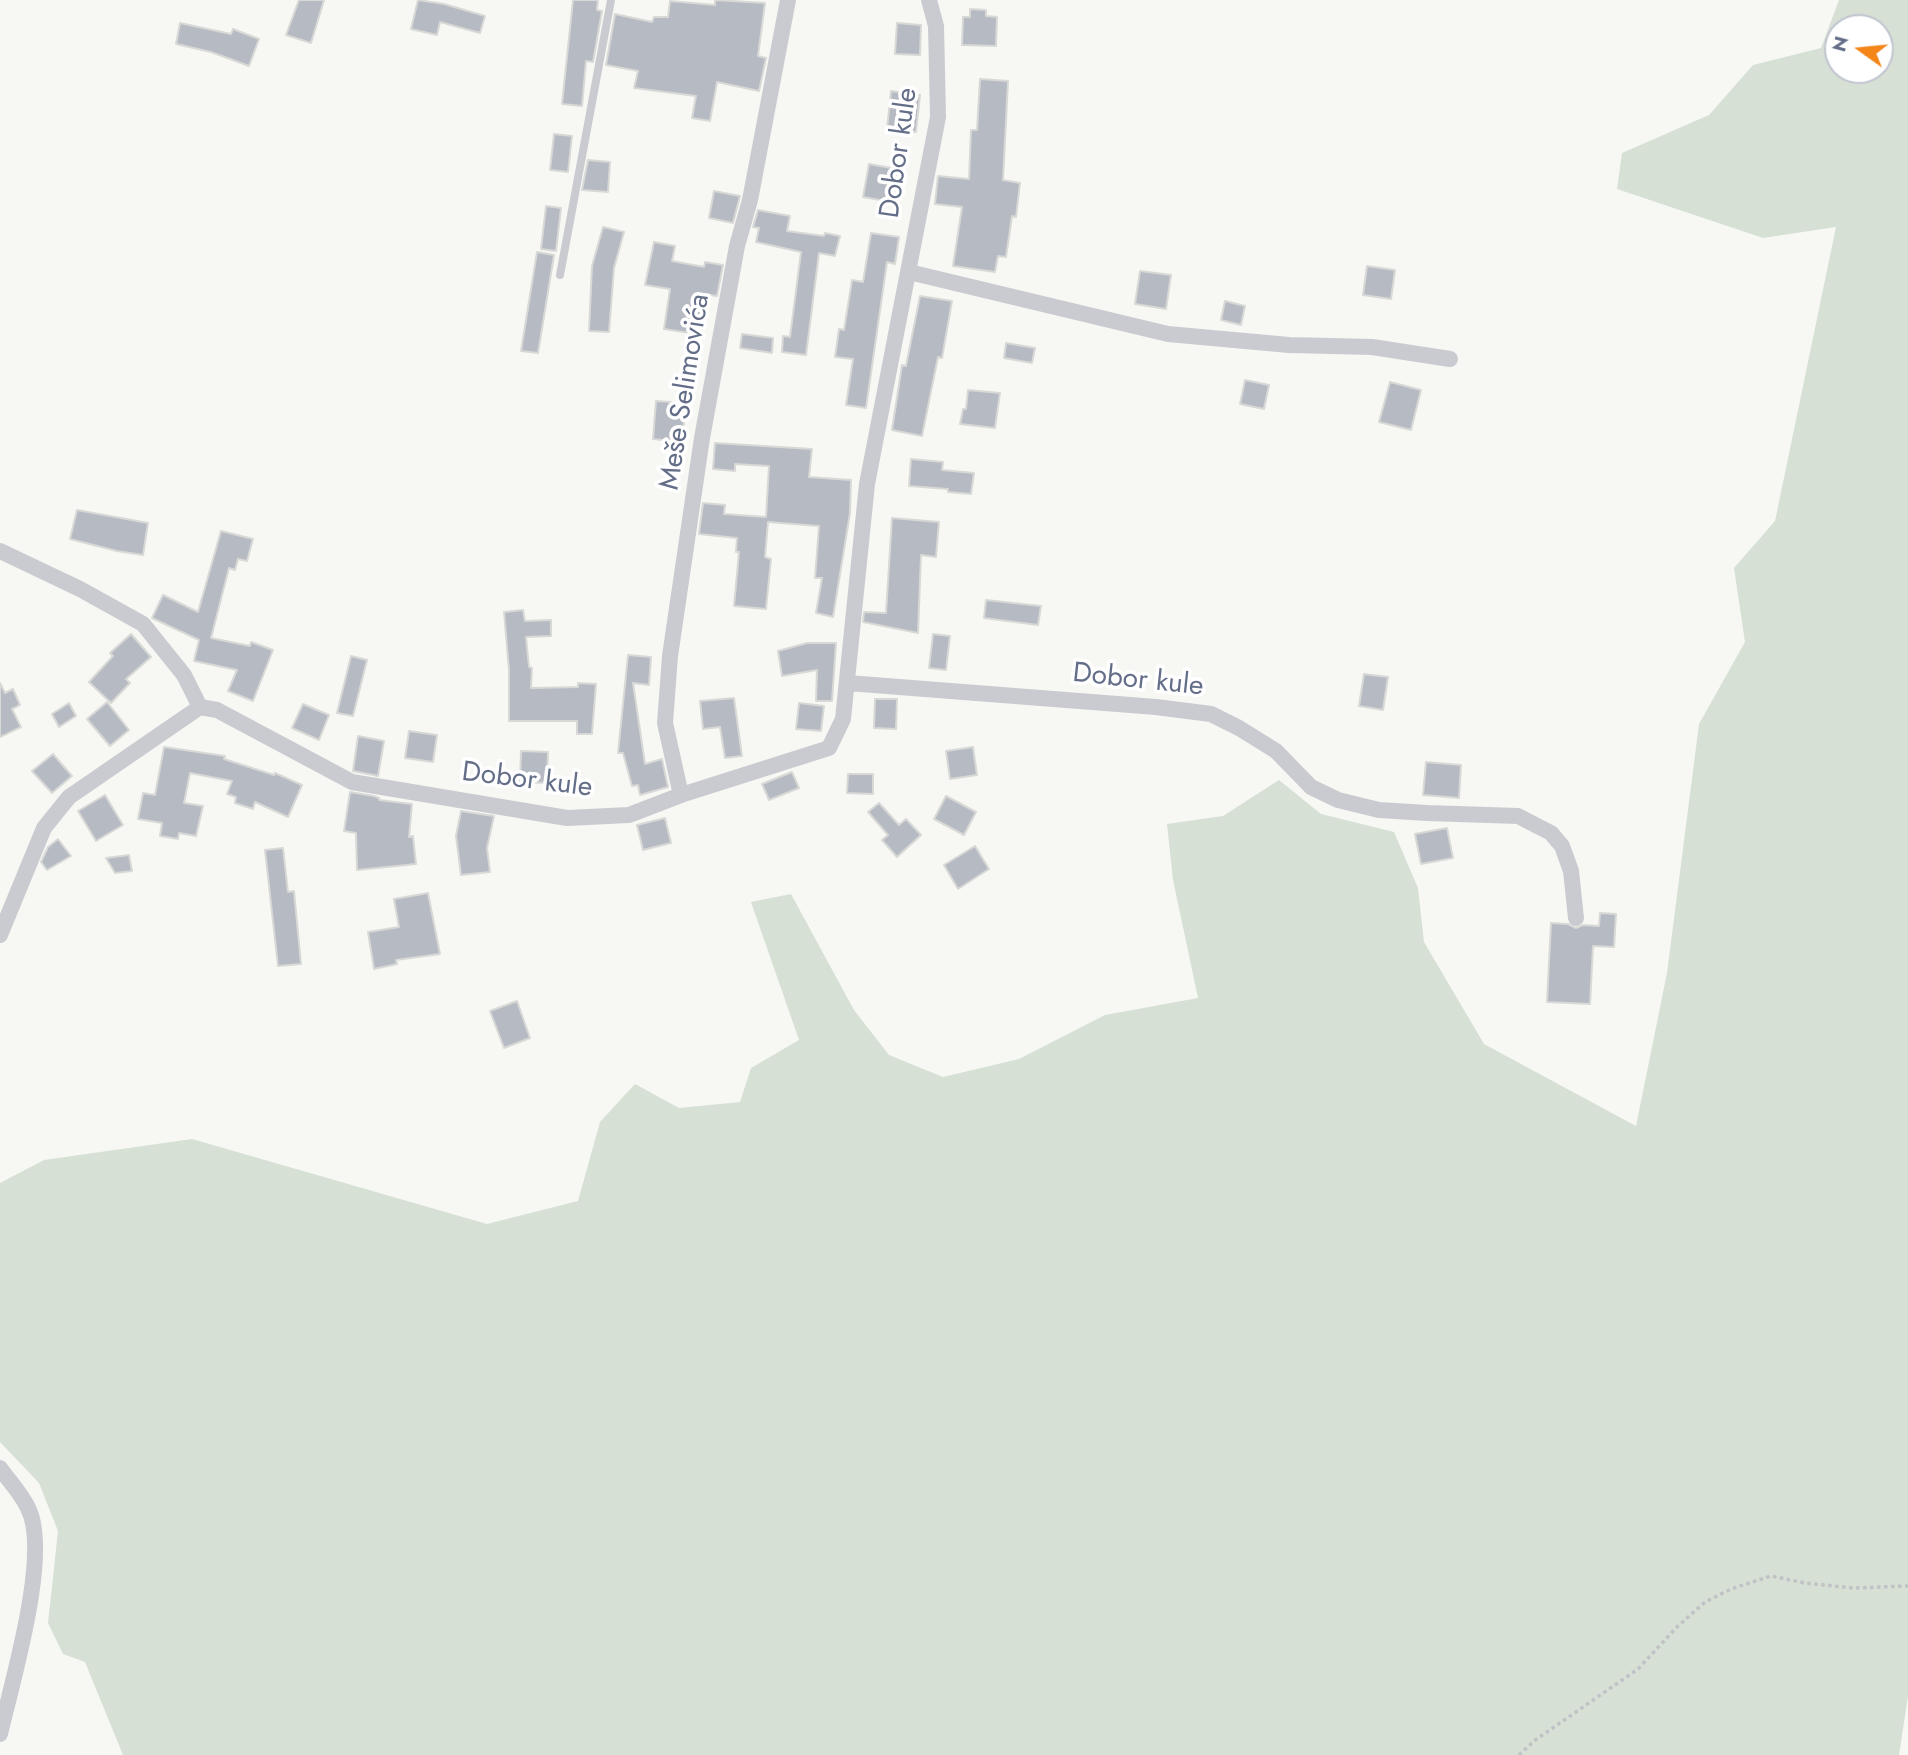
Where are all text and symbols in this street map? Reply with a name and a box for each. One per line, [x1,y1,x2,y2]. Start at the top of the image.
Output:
north arrow [1824,14,1894,84]
text: N [1825,33,1855,55]
street label: Dobor kule [874,86,926,220]
street label: Meše Selimovića [654,292,718,492]
street label: Dobor kule [1071,657,1205,705]
street label: Dobor kule [460,756,594,806]

